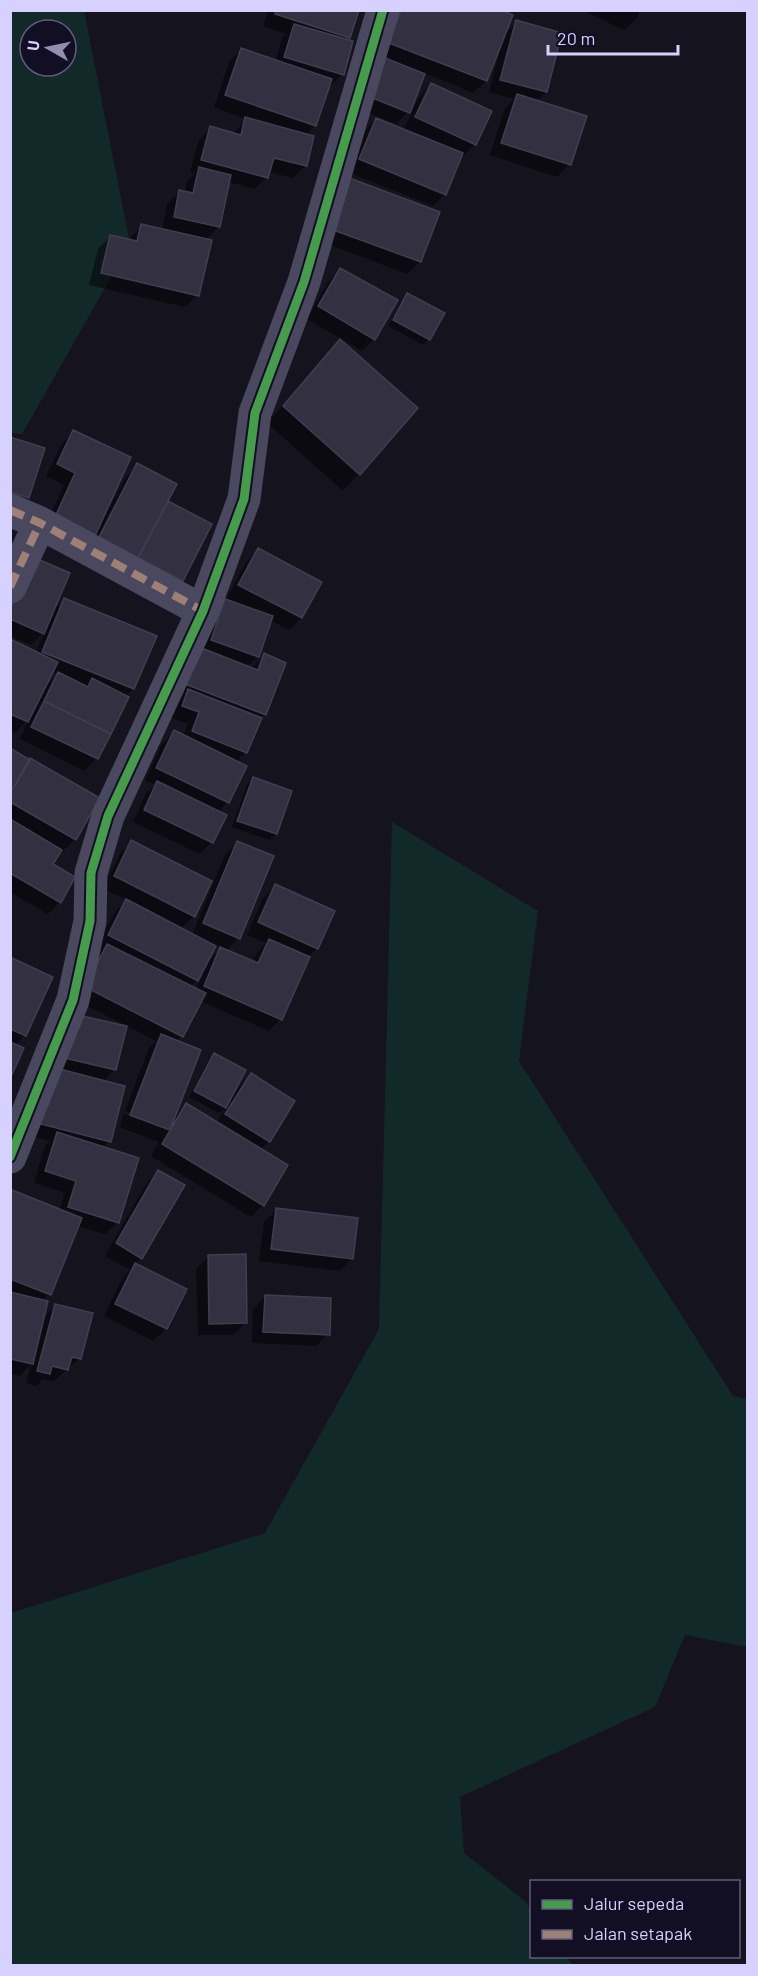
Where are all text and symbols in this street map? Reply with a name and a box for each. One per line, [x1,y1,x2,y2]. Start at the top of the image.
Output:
north arrow [18,18,78,78]
scale bar [548,18,678,56]
text: 20 m [557,27,595,49]
text: U [23,39,43,52]
legend [530,1880,740,1958]
text: Jalur sepeda [584,1892,684,1914]
text: Jalan setapak [584,1922,692,1944]

